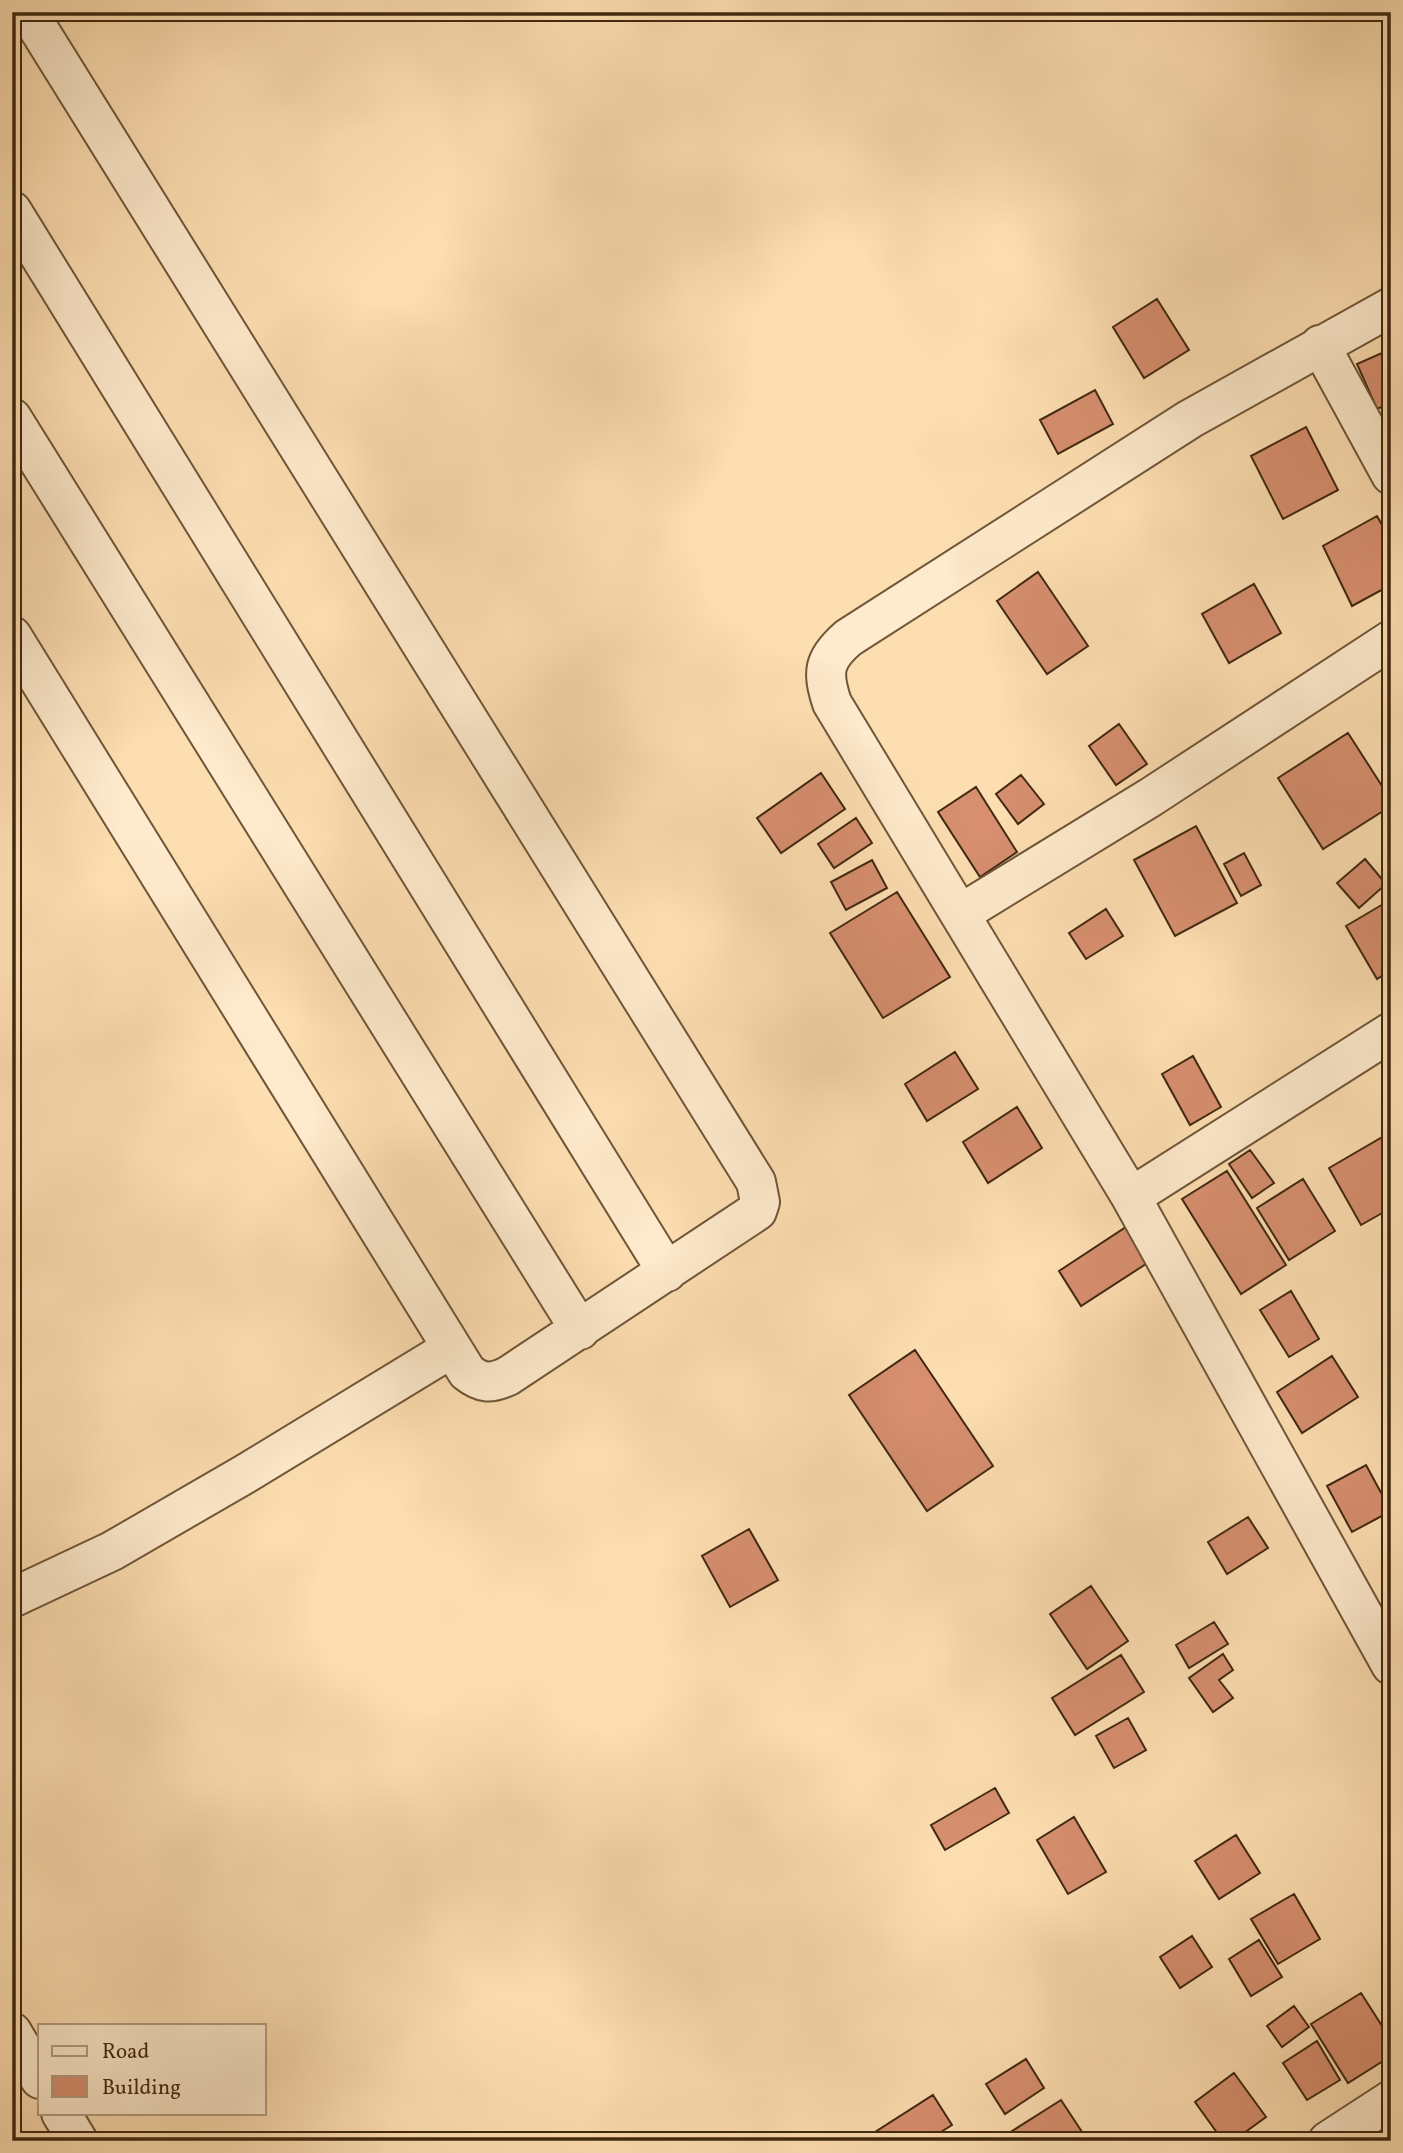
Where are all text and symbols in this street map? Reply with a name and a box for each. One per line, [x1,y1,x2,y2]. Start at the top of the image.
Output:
legend [38,2024,266,2114]
text: Road [102,2038,149,2067]
text: Building [102,2074,181,2103]

